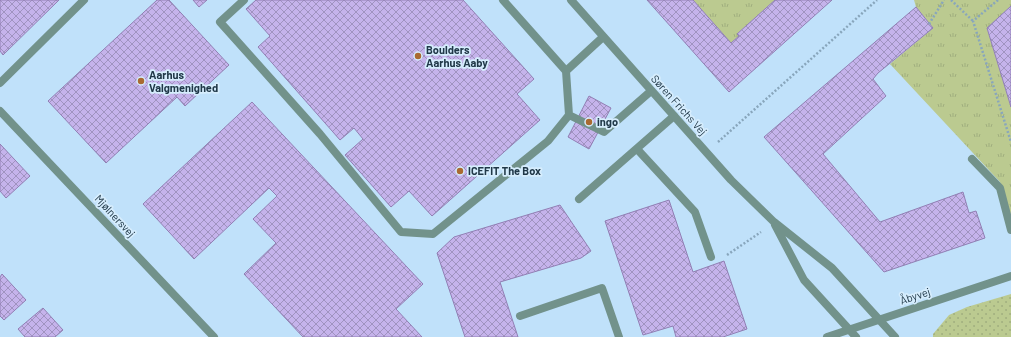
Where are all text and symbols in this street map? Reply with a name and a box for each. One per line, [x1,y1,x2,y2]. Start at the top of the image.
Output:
place label: Boulders Aarhus Aaby [426,43,488,69]
marker: Boulders Aarhus Aaby [413,51,423,61]
place label: Aarhus Valgmenighed [149,68,218,94]
street label: Søren Frichs Vej [649,72,710,138]
marker: Aarhus Valgmenighed [136,76,146,86]
place label: ingo [597,115,618,128]
marker: ingo [584,117,594,127]
place label: ICEFIT The Box [468,164,541,177]
marker: ICEFIT The Box [455,166,465,176]
street label: Mjølnersvej [92,192,138,240]
street label: Åbyvej [898,284,932,307]

